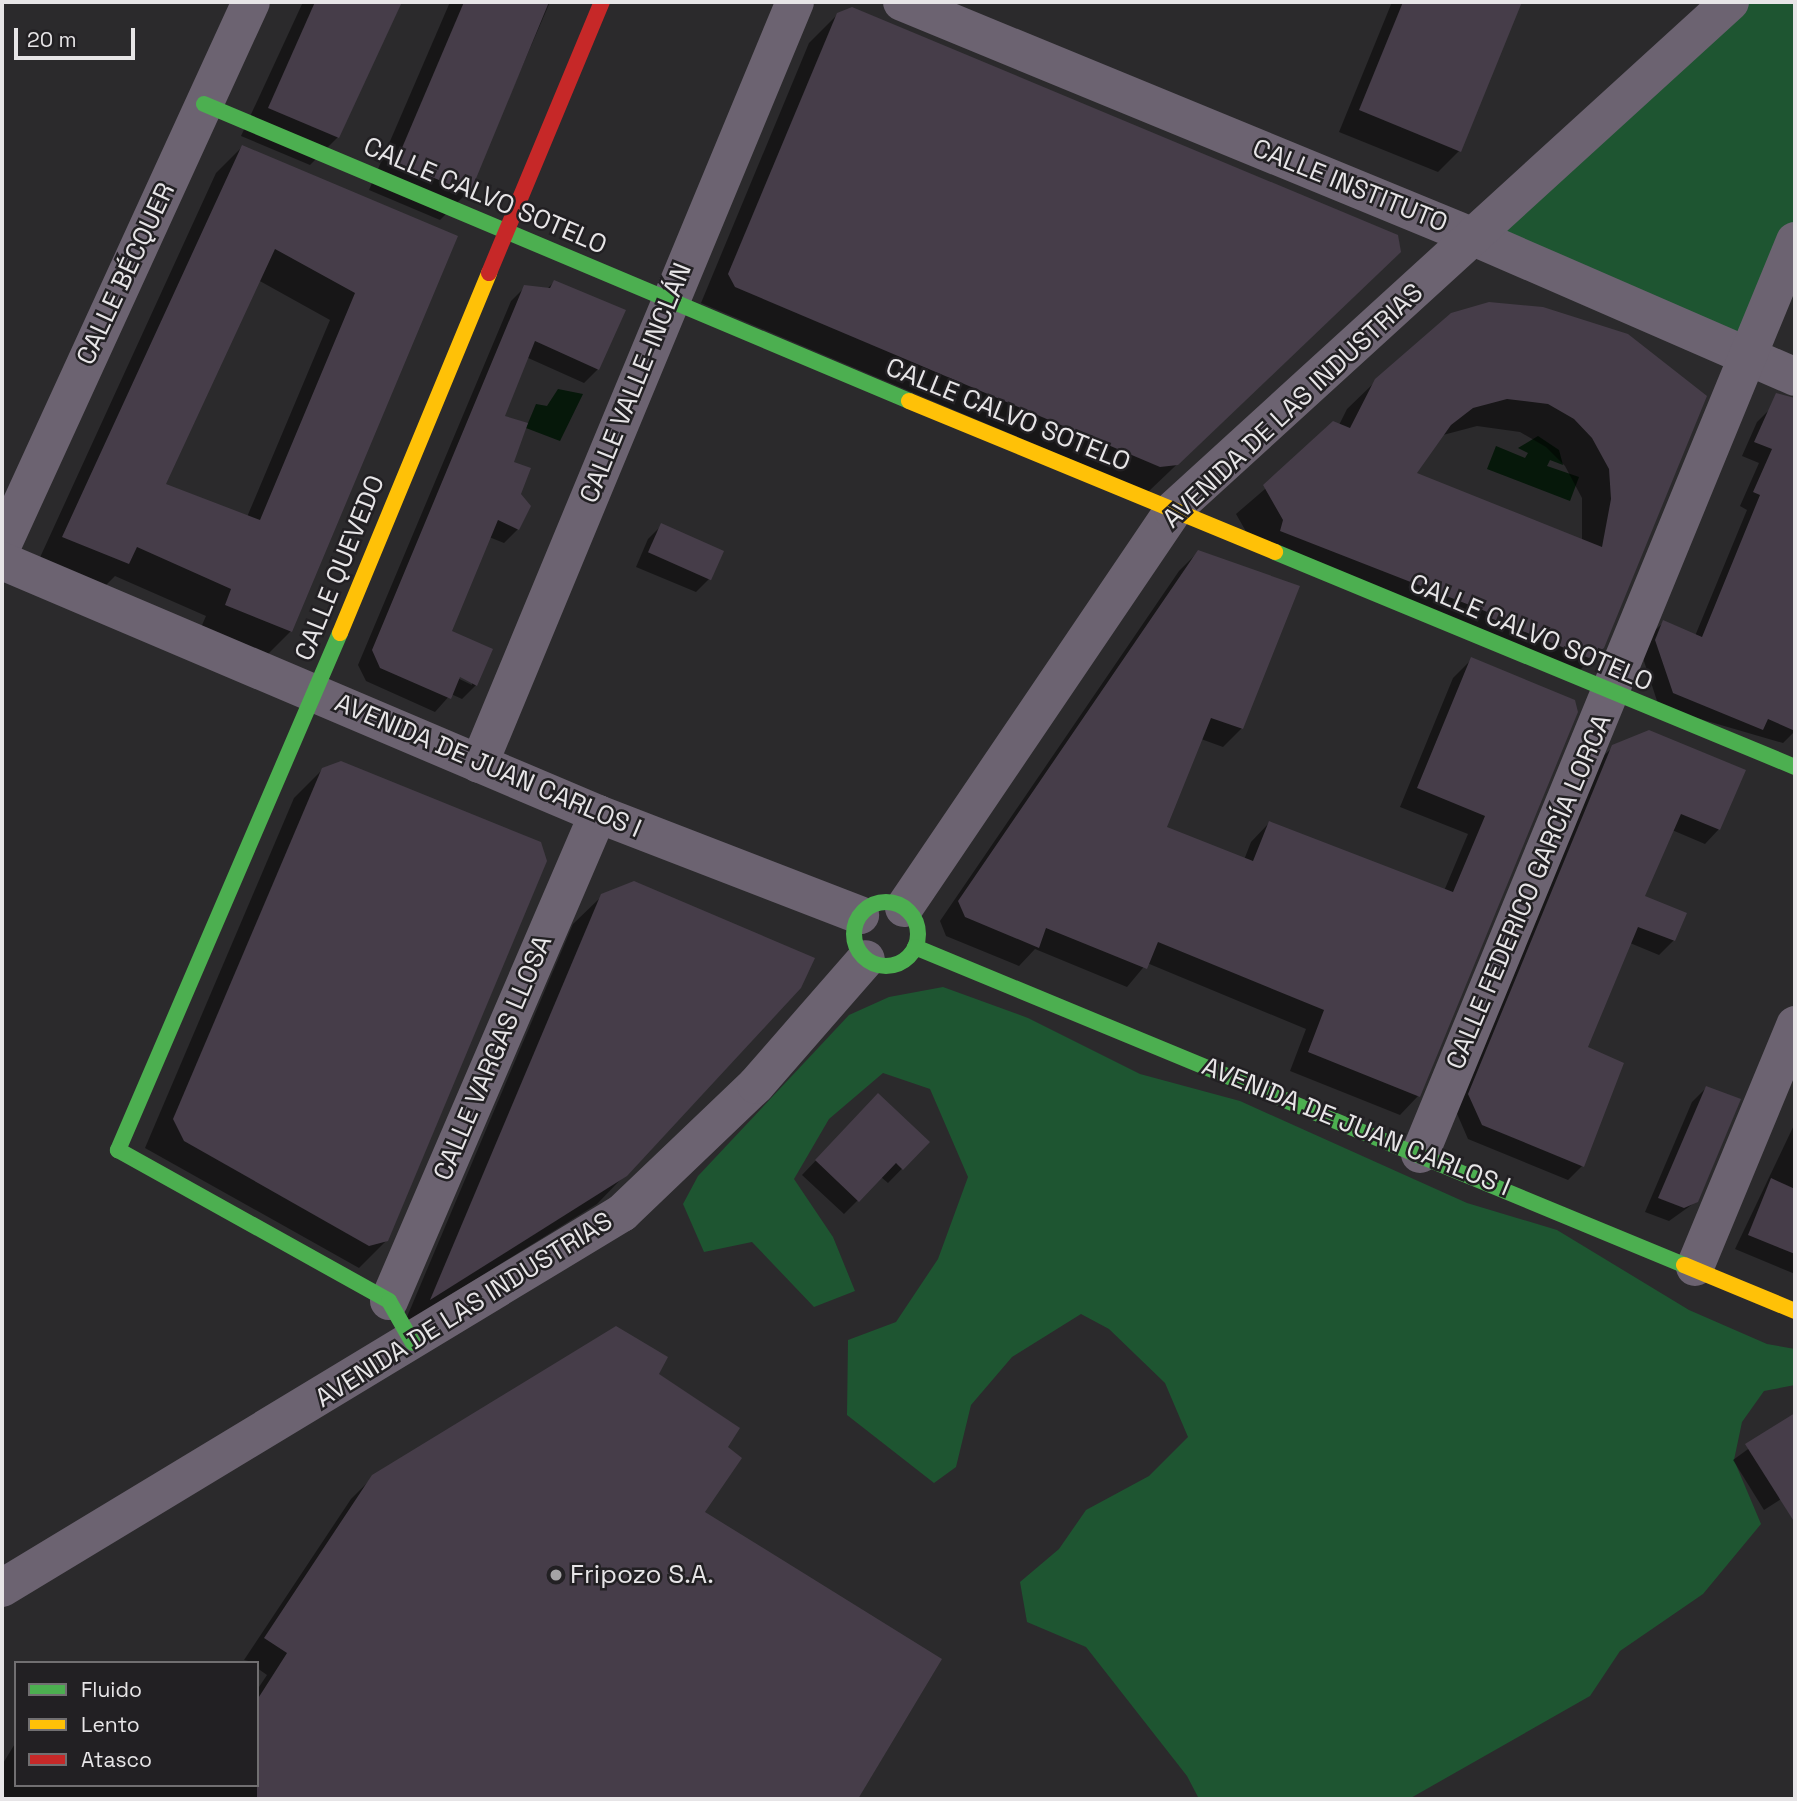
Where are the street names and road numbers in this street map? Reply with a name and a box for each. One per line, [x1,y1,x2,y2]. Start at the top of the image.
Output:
street label: CALLE CALVO SOTELO [359,131,611,261]
street label: CALLE INSTITUTO [1248,133,1452,239]
street label: CALLE BÉCQUER [70,178,182,370]
street label: CALLE VALLE-INCLÁN [573,258,699,508]
street label: AVENIDA DE LAS INDUSTRIAS [1156,277,1430,535]
street label: CALLE CALVO SOTELO [881,352,1135,478]
street label: CALLE QUEVEDO [289,471,391,665]
street label: CALLE CALVO SOTELO [1405,568,1657,698]
street label: AVENIDA DE JUAN CARLOS I [330,687,646,845]
street label: CALLE FEDERICO GARCÍA LORCA [1440,710,1618,1074]
street label: CALLE VARGAS LLOSA [427,931,559,1185]
street label: AVENIDA DE JUAN CARLOS I [1197,1051,1515,1203]
street label: AVENIDA DE LAS INDUSTRIAS [310,1205,618,1415]

